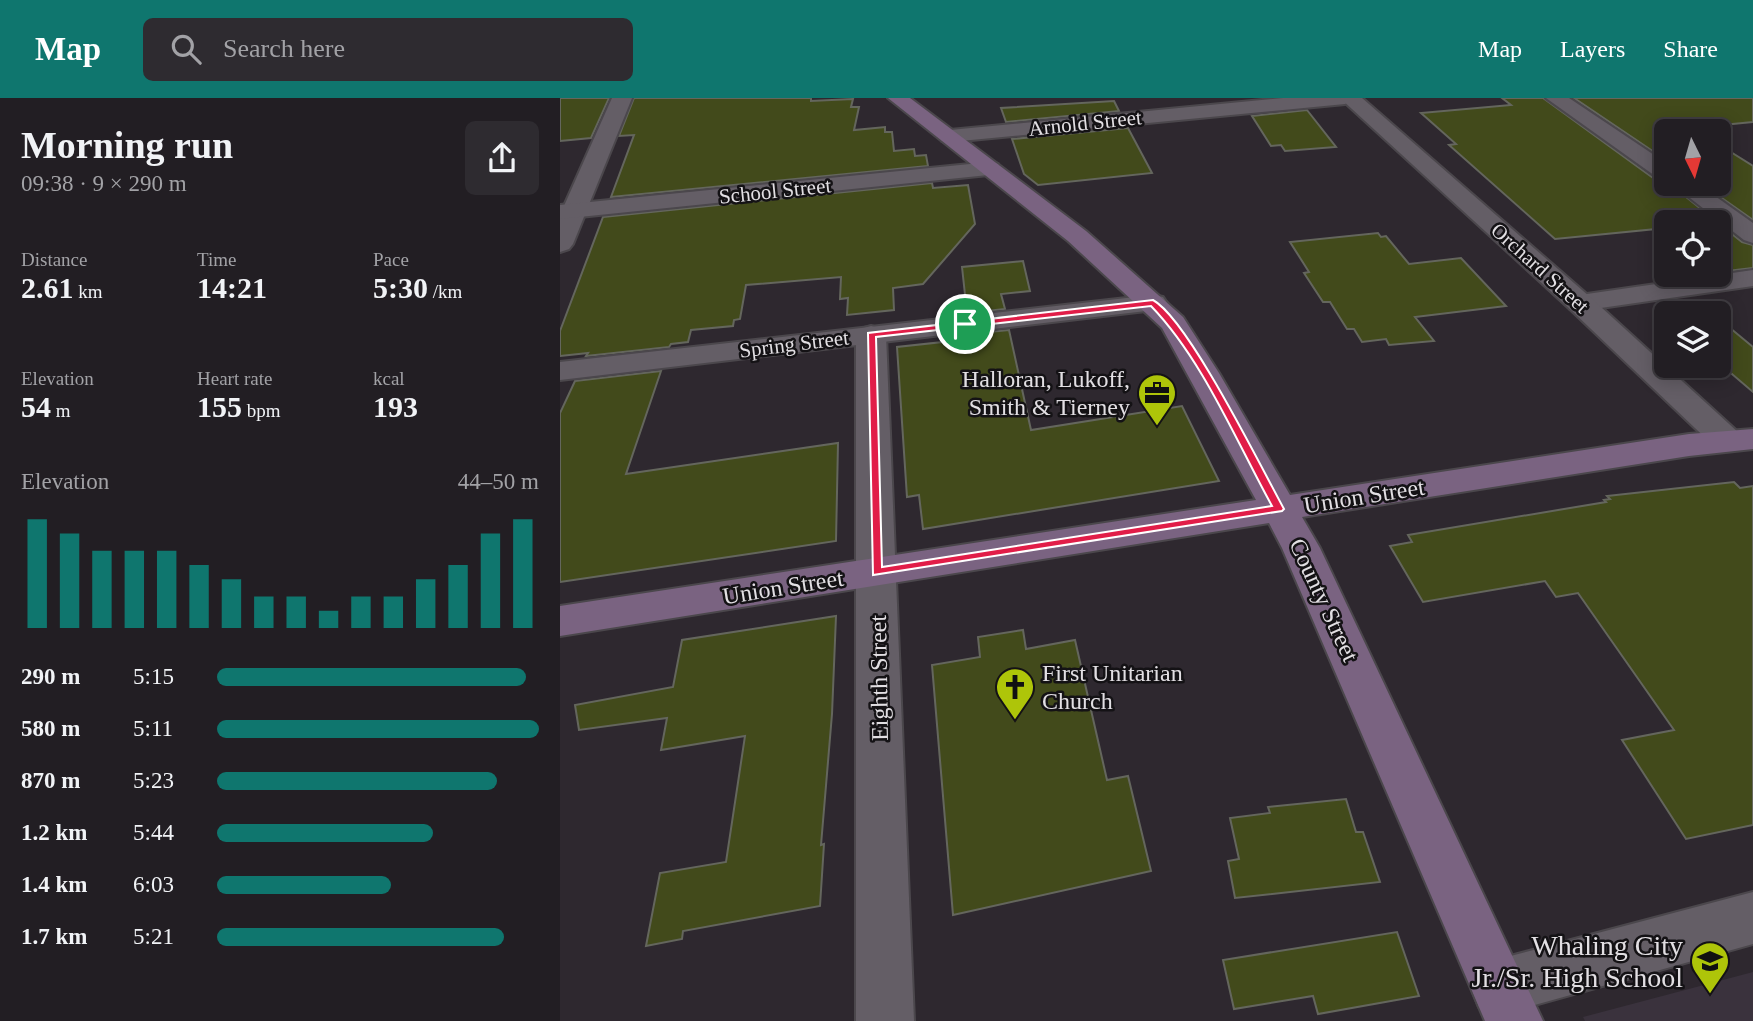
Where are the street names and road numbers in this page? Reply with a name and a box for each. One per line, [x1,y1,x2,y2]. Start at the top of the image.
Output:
street label: Arnold Street [1027,105,1143,141]
street label: School Street [718,173,832,209]
street label: Orchard Street [1486,218,1594,318]
street label: Spring Street [738,325,850,363]
street label: Union Street [1302,474,1427,518]
street label: County Street [1284,534,1364,666]
street label: Union Street [721,565,846,609]
street label: Eighth Street [865,614,893,741]

